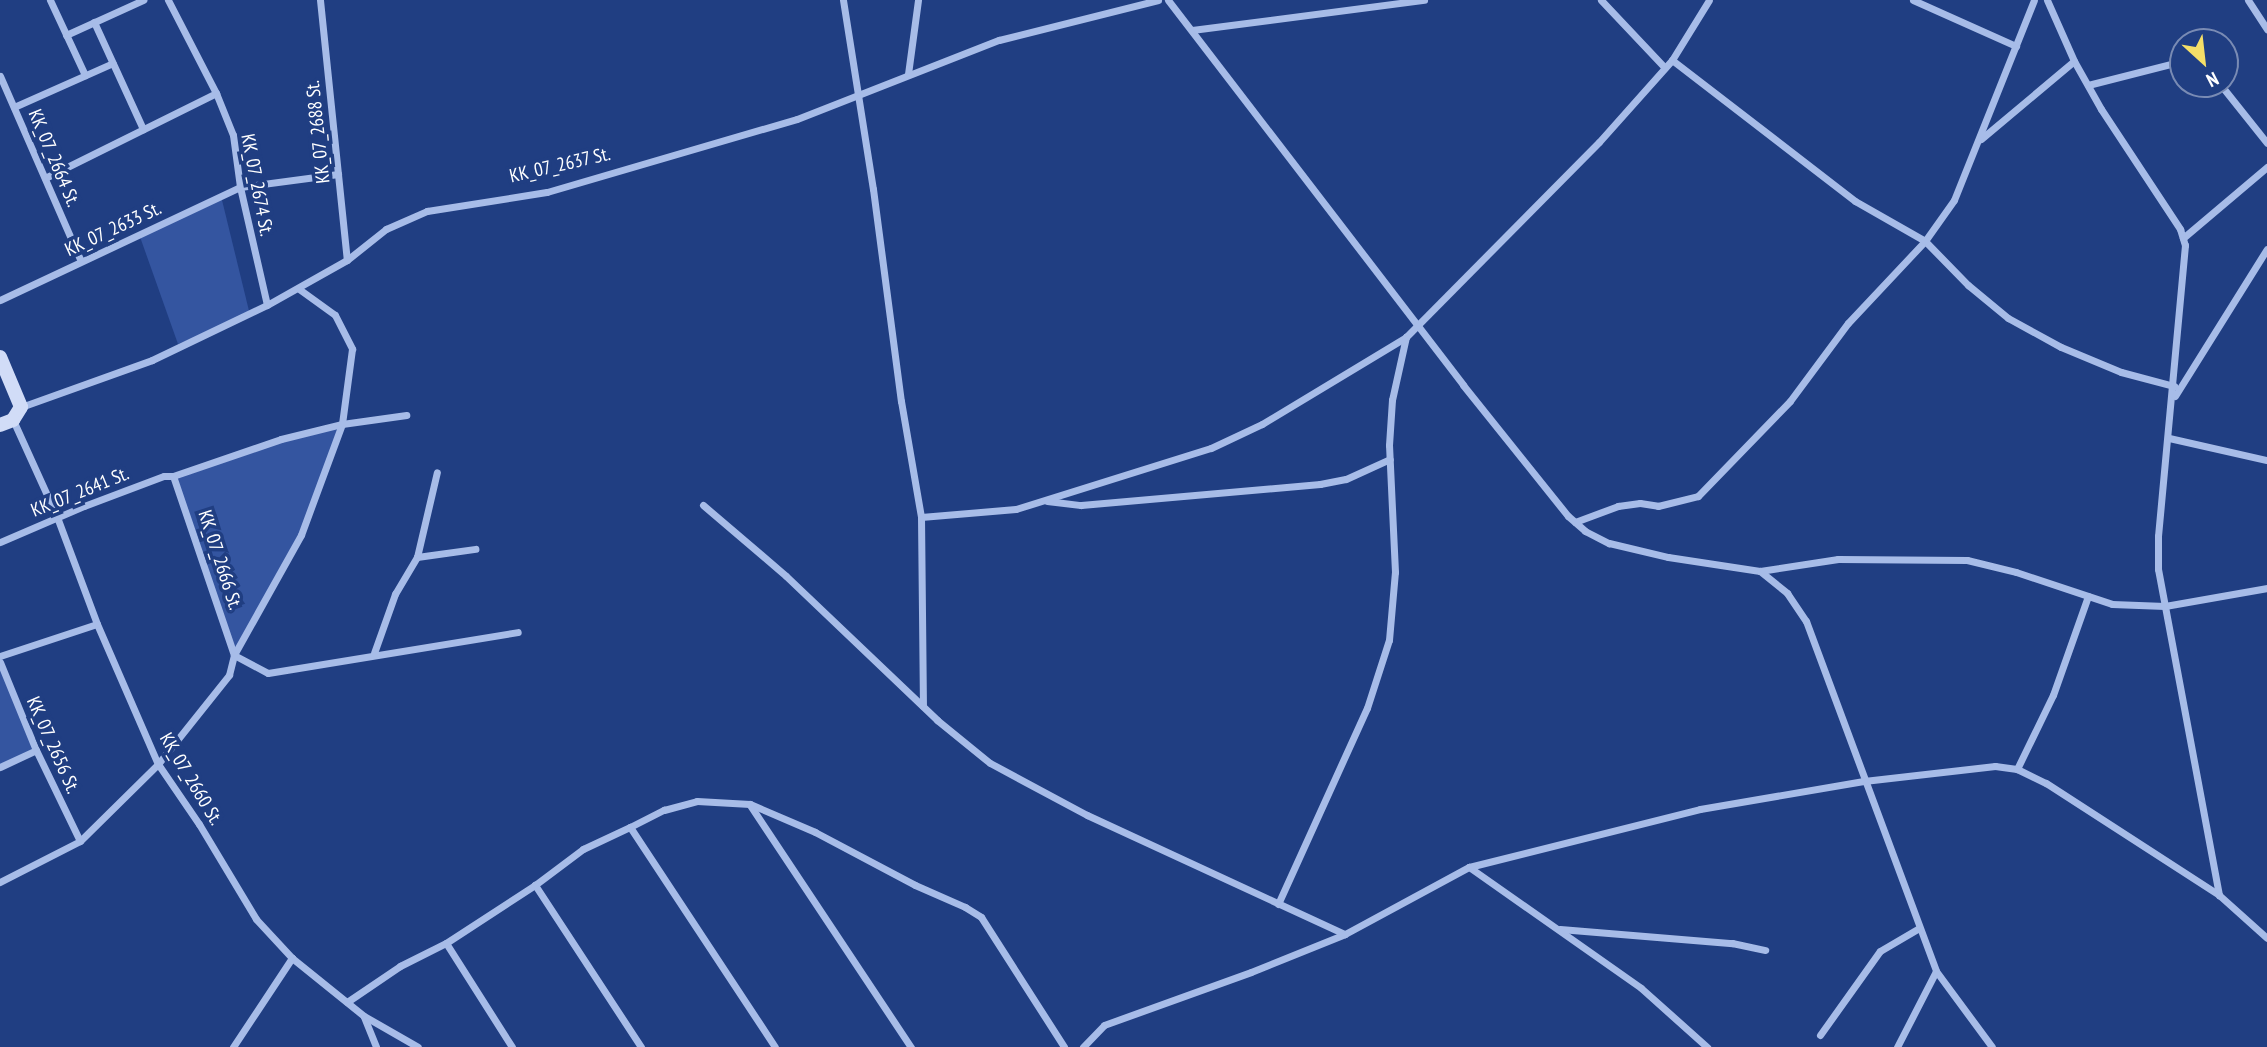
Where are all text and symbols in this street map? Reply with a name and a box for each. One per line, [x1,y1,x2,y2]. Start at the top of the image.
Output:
north arrow [2169,28,2239,98]
text: N [2203,67,2223,93]
street label: KK_07_2688 St. [301,79,335,185]
street label: KK_07_2664 St. [23,106,85,210]
street label: KK_07_2674 St. [236,132,278,238]
street label: KK_07_2637 St. [507,142,613,188]
street label: KK_07_2633 St. [61,197,165,261]
street label: KK_07_2641 St. [28,462,132,522]
street label: KK_07_2666 St. [193,507,247,613]
street label: KK_07_2656 St. [22,693,84,797]
street label: KK_07_2660 St. [155,729,227,829]

